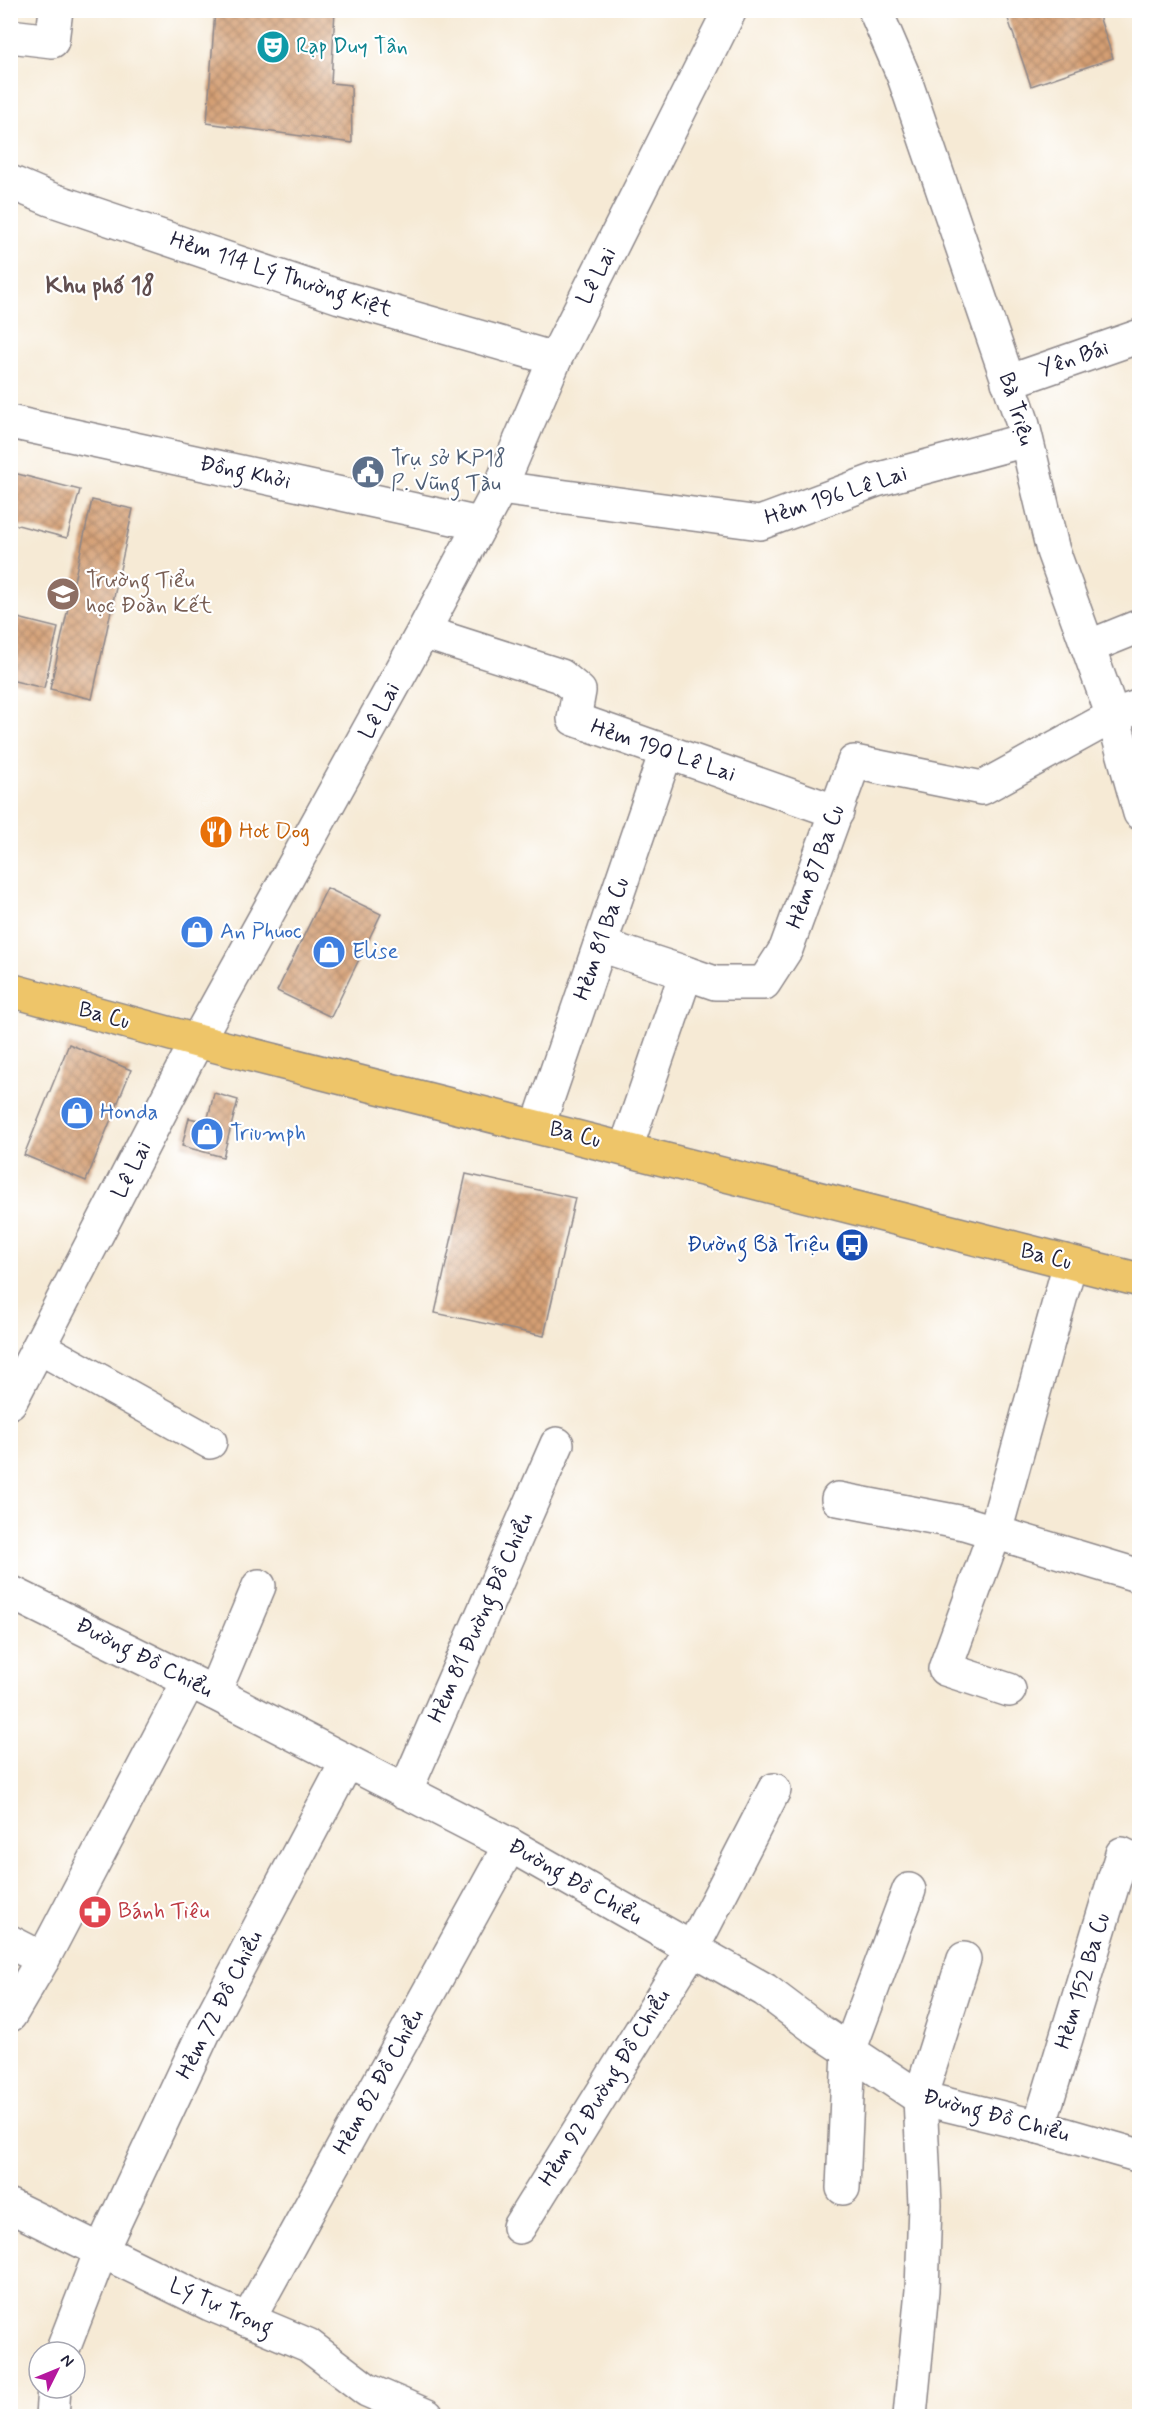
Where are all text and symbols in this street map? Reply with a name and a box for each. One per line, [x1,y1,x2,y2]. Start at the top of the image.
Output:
theatre icon: Rạp Duy Tân [255,29,291,65]
place label: Rạp Duy Tân [296,33,408,61]
street label: Hẻm 114 Lý Thường Kiệt [165,226,396,327]
street label: Lê Lai [571,243,623,309]
district label: Khu phố 18 [45,271,155,302]
street label: Yên Bái [1036,334,1112,384]
street label: Bà Triệu [992,369,1040,449]
place label: Trụ sở KP18 P. Vũng Tàu [391,445,506,501]
street label: Đồng Khởi [196,450,293,499]
public building icon: Trụ sở KP18 P. Vũng Tàu [350,454,386,490]
street label: Hẻm 196 Lê Lai [761,460,911,532]
place label: Trường Tiểu học Đoàn Kết [86,567,212,620]
school or university icon: Trường Tiểu học Đoàn Kết [45,576,81,612]
street label: Lê Lai [353,678,407,744]
street label: Hẻm 190 Lê Lai [587,713,739,789]
street label: Hẻm 87 Ba Cu [781,801,851,933]
restaurant icon: Hot Dog [198,814,234,850]
place label: Hot Dog [239,818,310,847]
street label: Hẻm 81 Ba Cu [568,874,636,1004]
shop icon: An Phuoc [179,914,215,950]
place label: An Phuoc [220,918,302,946]
shop icon: Elise [311,934,347,970]
place label: Elise [352,938,398,966]
street label: Ba Cu [75,996,133,1036]
shop icon: Honda [59,1095,95,1131]
place label: Honda [100,1099,158,1127]
street label: Ba Cu [547,1115,603,1155]
shop icon: Triumph [189,1116,225,1152]
place label: Triumph [230,1120,306,1148]
street label: Lê Lai [106,1137,158,1203]
bus stop icon: Đường Bà Triệu [834,1227,870,1263]
place label: Đường Bà Triệu [687,1231,829,1262]
street label: Ba Cu [1018,1237,1074,1277]
street label: Hẻm 81 Đường Đồ Chiểu [422,1509,543,1728]
street label: Đường Đồ Chiểu [69,1611,217,1707]
street label: Đường Đồ Chiểu [501,1832,647,1934]
pharmacy icon: Bánh Tiêu [77,1894,113,1930]
place label: Bánh Tiêu [118,1898,209,1926]
street label: Hẻm 152 Ba Cu [1049,1910,1117,2052]
street label: Hẻm 72 Đồ Chiểu [170,1926,270,2084]
street label: Hẻm 92 Đường Đồ Chiểu [533,1984,680,2193]
street label: Hẻm 82 Đồ Chiểu [327,2004,431,2160]
street label: Đường Đồ Chiểu [919,2083,1072,2152]
street label: Lý Tự Trọng [164,2272,277,2345]
north arrow [27,2340,87,2400]
text: N [56,2350,78,2372]

